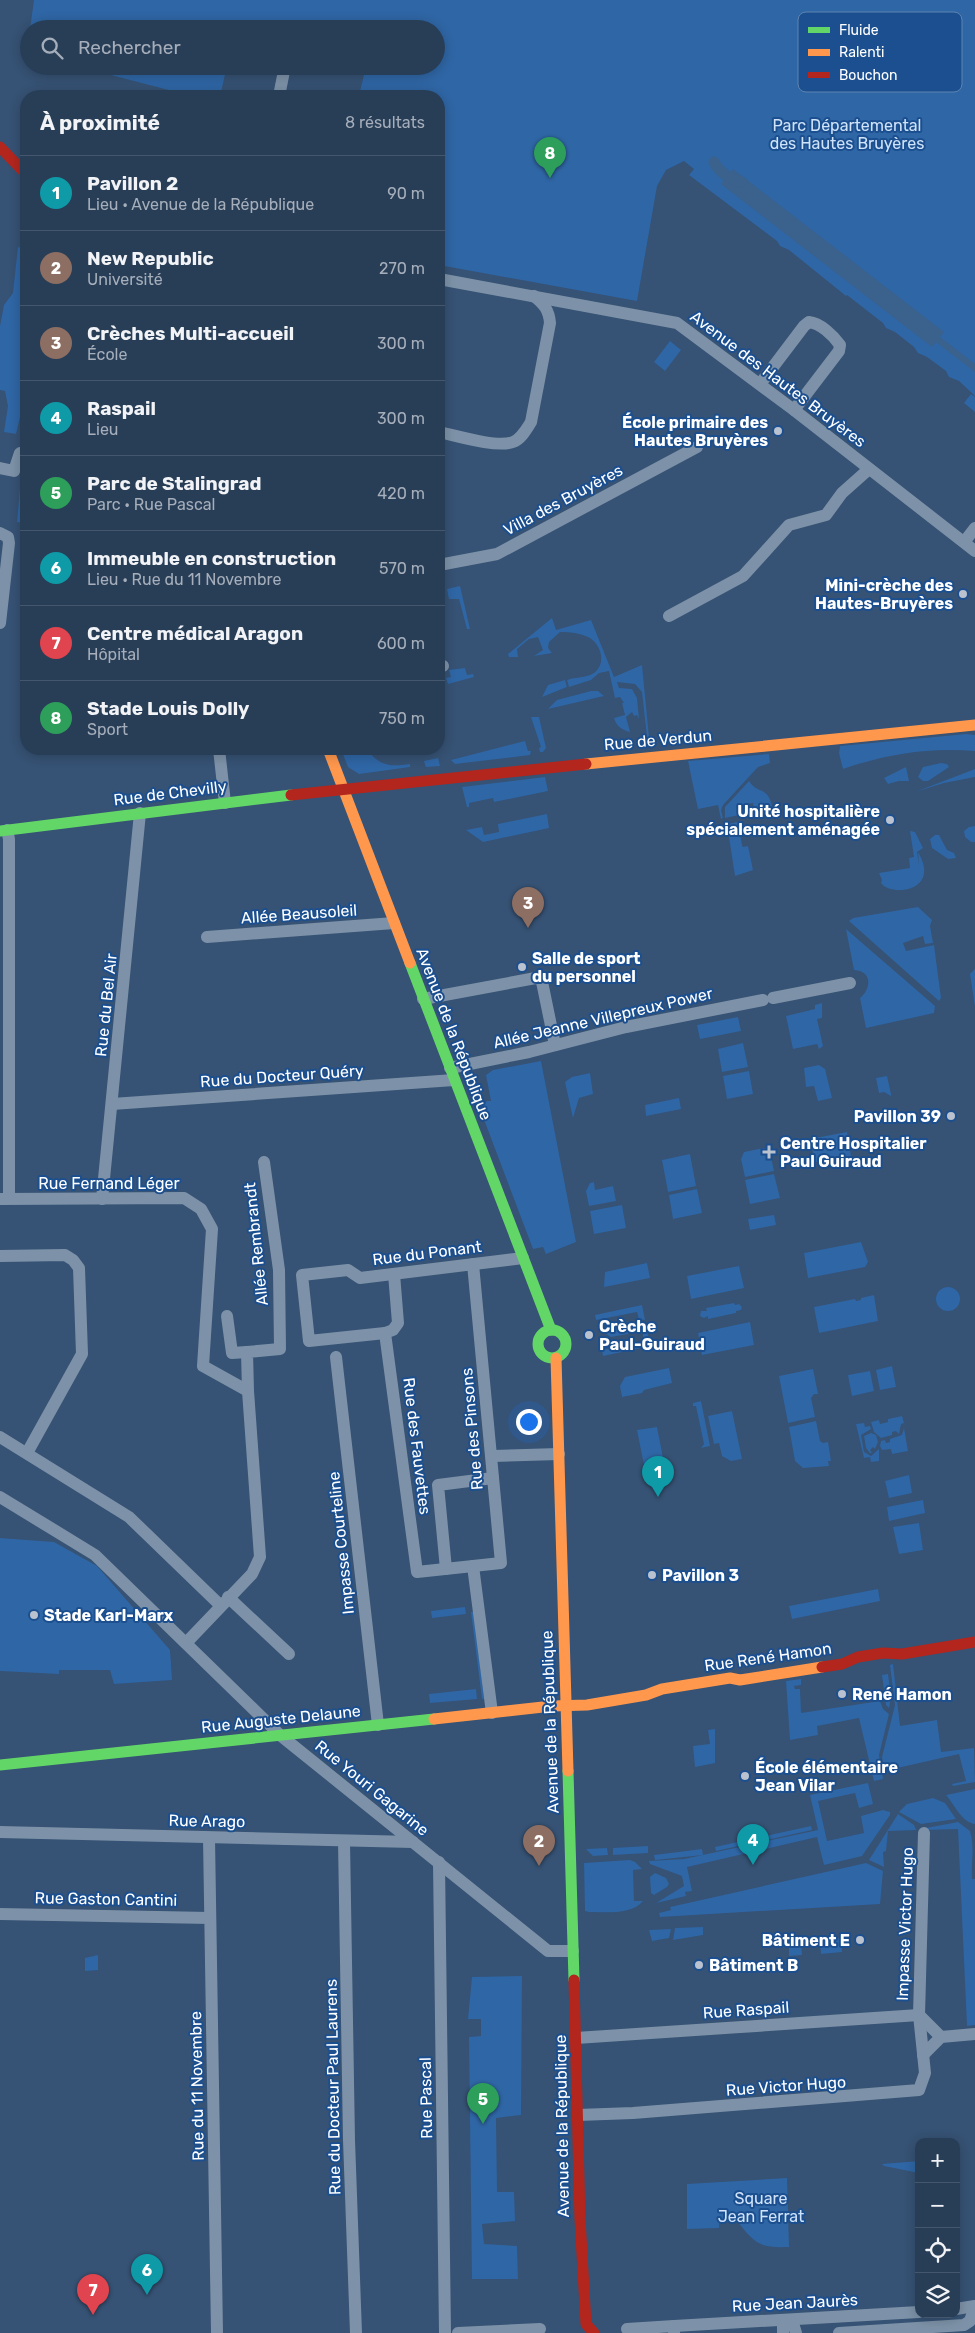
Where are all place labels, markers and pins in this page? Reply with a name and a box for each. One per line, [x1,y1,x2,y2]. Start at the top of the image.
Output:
pin: 8 [534,137,566,178]
place label: École primaire des Hautes Bruyères [622,412,768,450]
marker: École primaire des Hautes Bruyères [772,425,784,437]
place label: Mini-crèche des Hautes-Bruyères [815,576,953,613]
marker: Mini-crèche des Hautes-Bruyères [957,588,969,600]
place label: Unité hospitalière spécialement aménagée [686,802,880,839]
marker: Unité hospitalière spécialement aménagée [884,814,896,826]
pin: 3 [512,887,544,928]
place label: Salle de sport du personnel [532,949,641,986]
marker: Salle de sport du personnel [516,961,528,973]
place label: Pavillon 39 [854,1107,941,1126]
marker: Pavillon 39 [945,1110,957,1122]
place label: Centre Hospitalier Paul Guiraud [780,1134,927,1171]
marker: Centre Hospitalier Paul Guiraud [762,1145,776,1159]
place label: Crèche Paul-Guiraud [599,1317,705,1354]
marker: Crèche Paul-Guiraud [583,1329,595,1341]
pin: 1 [642,1456,674,1497]
place label: Pavillon 3 [662,1566,739,1585]
marker: Pavillon 3 [646,1569,658,1581]
place label: Stade Karl-Marx [44,1606,174,1625]
marker: Stade Karl-Marx [28,1609,40,1621]
place label: René Hamon [852,1685,952,1704]
marker: René Hamon [836,1688,848,1700]
place label: École élémentaire Jean Vilar [755,1757,898,1795]
marker: École élémentaire Jean Vilar [739,1770,751,1782]
pin: 4 [737,1824,769,1865]
pin: 2 [523,1825,555,1866]
place label: Bâtiment E [762,1931,850,1950]
marker: Bâtiment E [854,1934,866,1946]
place label: Bâtiment B [709,1956,798,1975]
marker: Bâtiment B [693,1959,705,1971]
pin: 5 [467,2083,499,2124]
pin: 6 [131,2254,163,2295]
pin: 7 [77,2274,109,2315]

